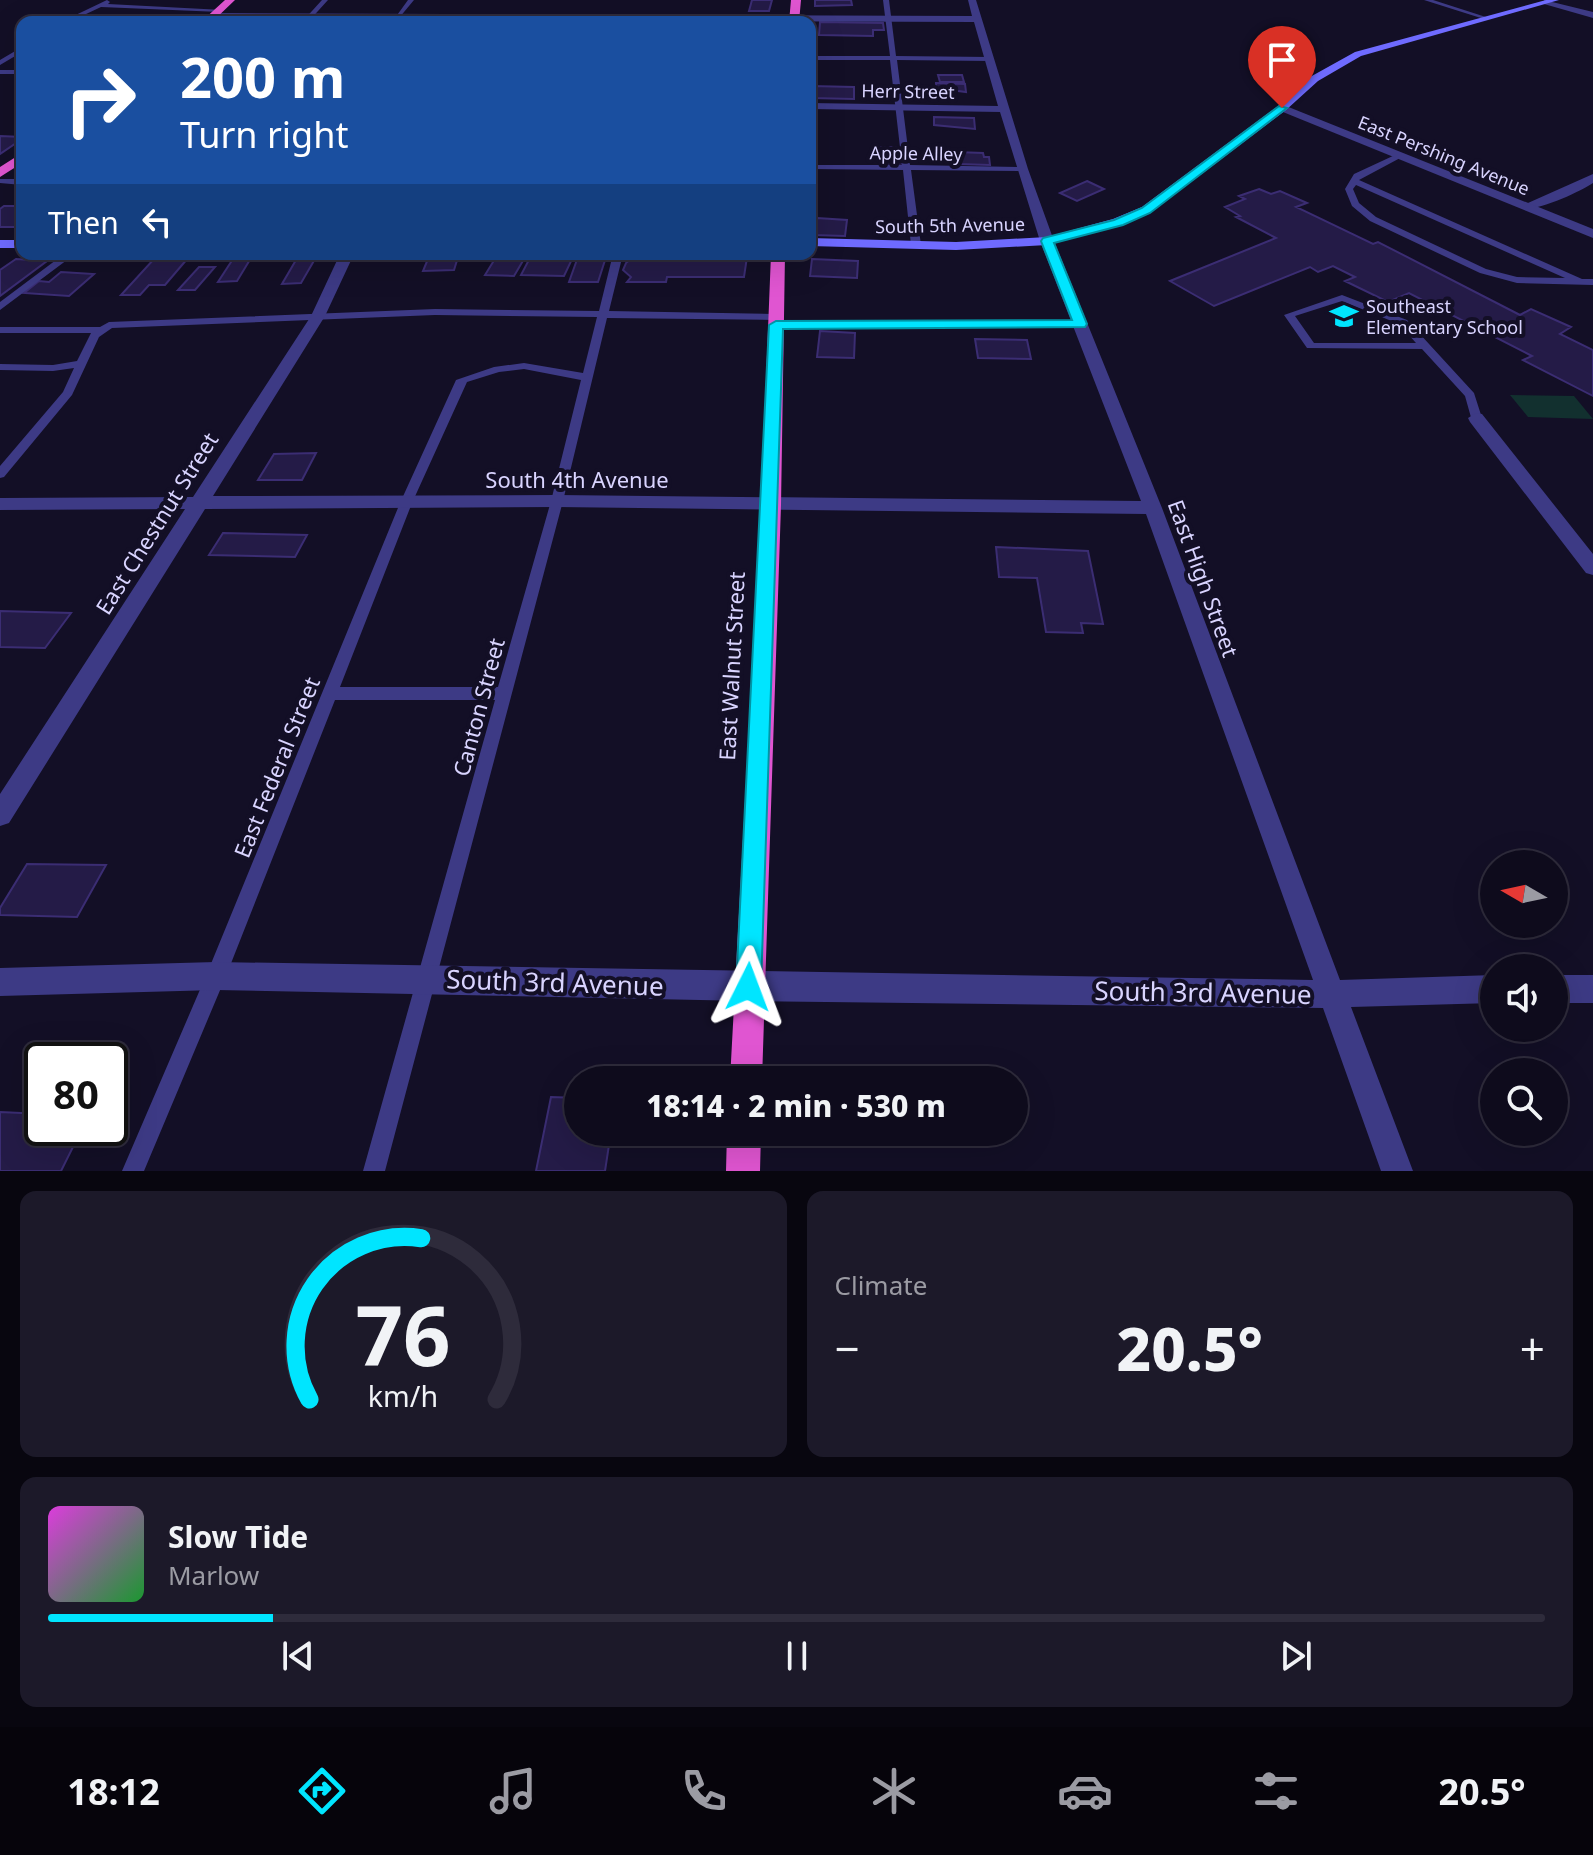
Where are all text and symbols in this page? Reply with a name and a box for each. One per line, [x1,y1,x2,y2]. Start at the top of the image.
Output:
pin [1248,26,1316,108]
text: 200 m [180,38,345,114]
icon: arrive [1260,38,1304,82]
icon: right [48,48,152,152]
street label: Herr Street [861,78,955,104]
text: Turn right [180,110,348,159]
street label: East Pershing Avenue [1355,110,1533,200]
street label: Apple Alley [869,140,963,166]
icon: left [135,200,179,244]
text: Then [48,202,119,243]
street label: South 5th Avenue [875,212,1025,238]
place label: Southeast Elementary School [1366,294,1523,339]
school or university icon: Southeast Elementary School [1329,301,1359,331]
street label: East Chestnut Street [88,426,224,620]
street label: South 4th Avenue [485,464,669,494]
street label: East High Street [1162,495,1246,661]
street label: East Walnut Street [711,571,751,761]
street label: Canton Street [445,635,511,779]
street label: East Federal Street [226,672,326,862]
north arrow [1480,850,1568,938]
map controls [1480,850,1568,1146]
position arrow [706,945,790,1029]
button: sound [1480,954,1568,1042]
street label: South 3rd Avenue [446,960,664,1004]
street label: South 3rd Avenue [1094,972,1312,1012]
speed limit sign: 80 [24,1042,128,1146]
button: search [1480,1058,1568,1146]
text: 18:14 · 2 min · 530 m [646,1085,946,1126]
text: Climate [835,1267,927,1303]
text: 76 [356,1277,451,1390]
text: 20.5° [1116,1307,1263,1389]
text: − [835,1318,860,1378]
text: + [1520,1318,1545,1378]
text: km/h [368,1376,438,1415]
text: Slow Tide [168,1516,308,1557]
text: Marlow [168,1557,259,1593]
icon: previous [276,1634,320,1678]
icon: pause [775,1634,819,1678]
icon: next [1274,1634,1318,1678]
icon: directions [294,1763,350,1819]
icon: music [485,1763,541,1819]
icon: phone [676,1763,732,1819]
icon: climate [866,1763,922,1819]
icon: car [1057,1763,1113,1819]
icon: filters [1248,1763,1304,1819]
text: 18:12 [67,1767,160,1816]
text: 20.5° [1438,1767,1526,1816]

